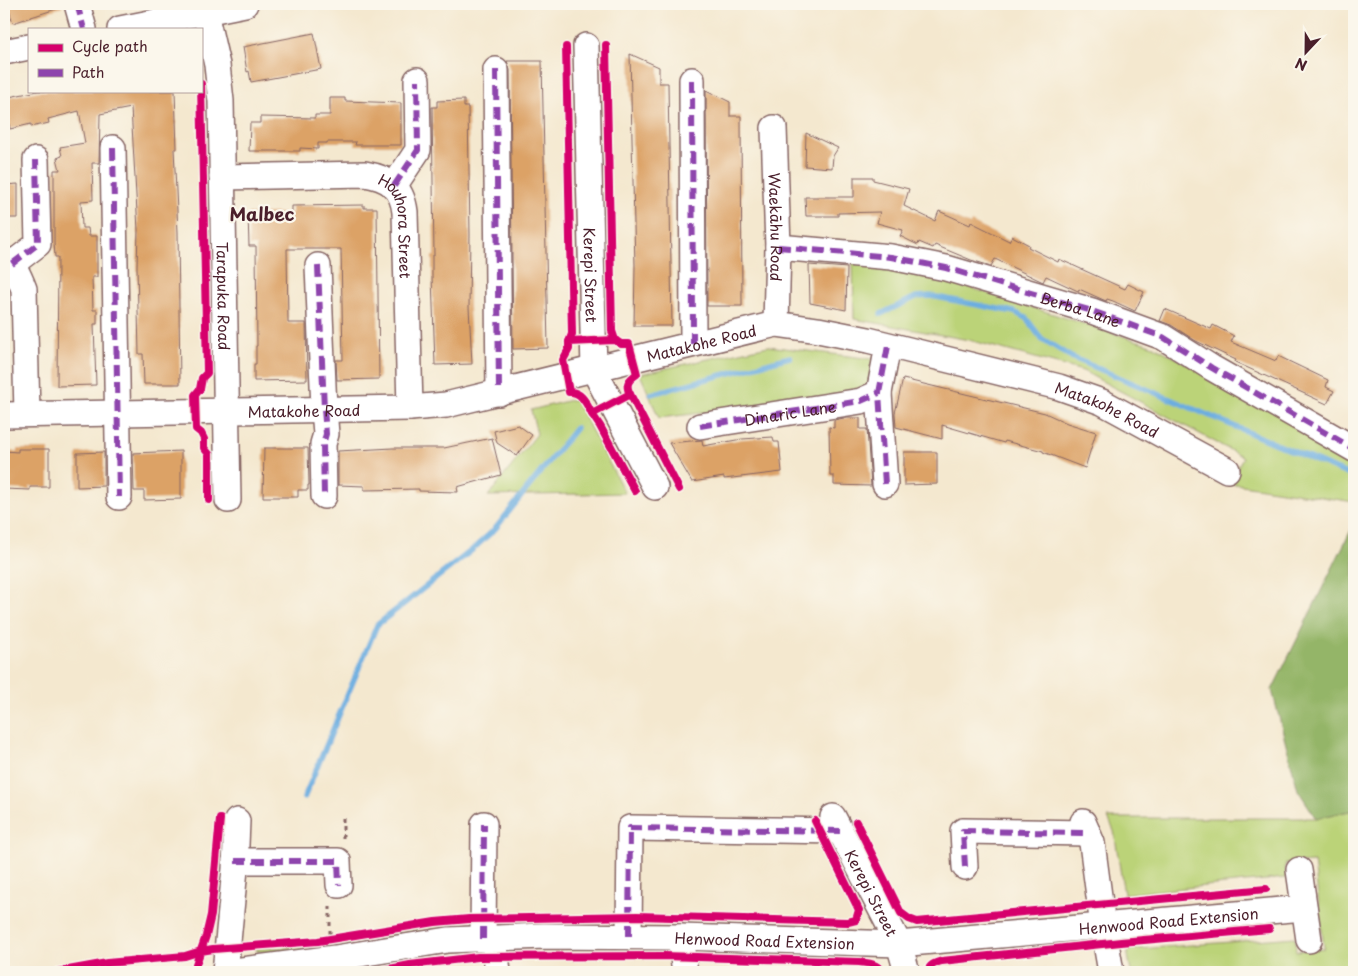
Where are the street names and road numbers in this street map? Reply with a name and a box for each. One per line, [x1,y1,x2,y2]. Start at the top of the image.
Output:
street label: Houhora Street [375,167,418,279]
street label: Waekāhu Road [764,172,790,282]
street label: Kerepi Street [579,227,604,323]
street label: Tarapuka Road [212,242,237,351]
street label: Berba Lane [1037,285,1124,332]
street label: Matakohe Road [644,318,759,367]
street label: Matakohe Road [1052,375,1163,443]
street label: Dinaric Lane [742,394,837,431]
street label: Matakohe Road [247,397,360,422]
street label: Kerepi Street [840,845,904,940]
street label: Henwood Road Extension [1078,901,1259,939]
street label: Henwood Road Extension [674,925,855,954]

